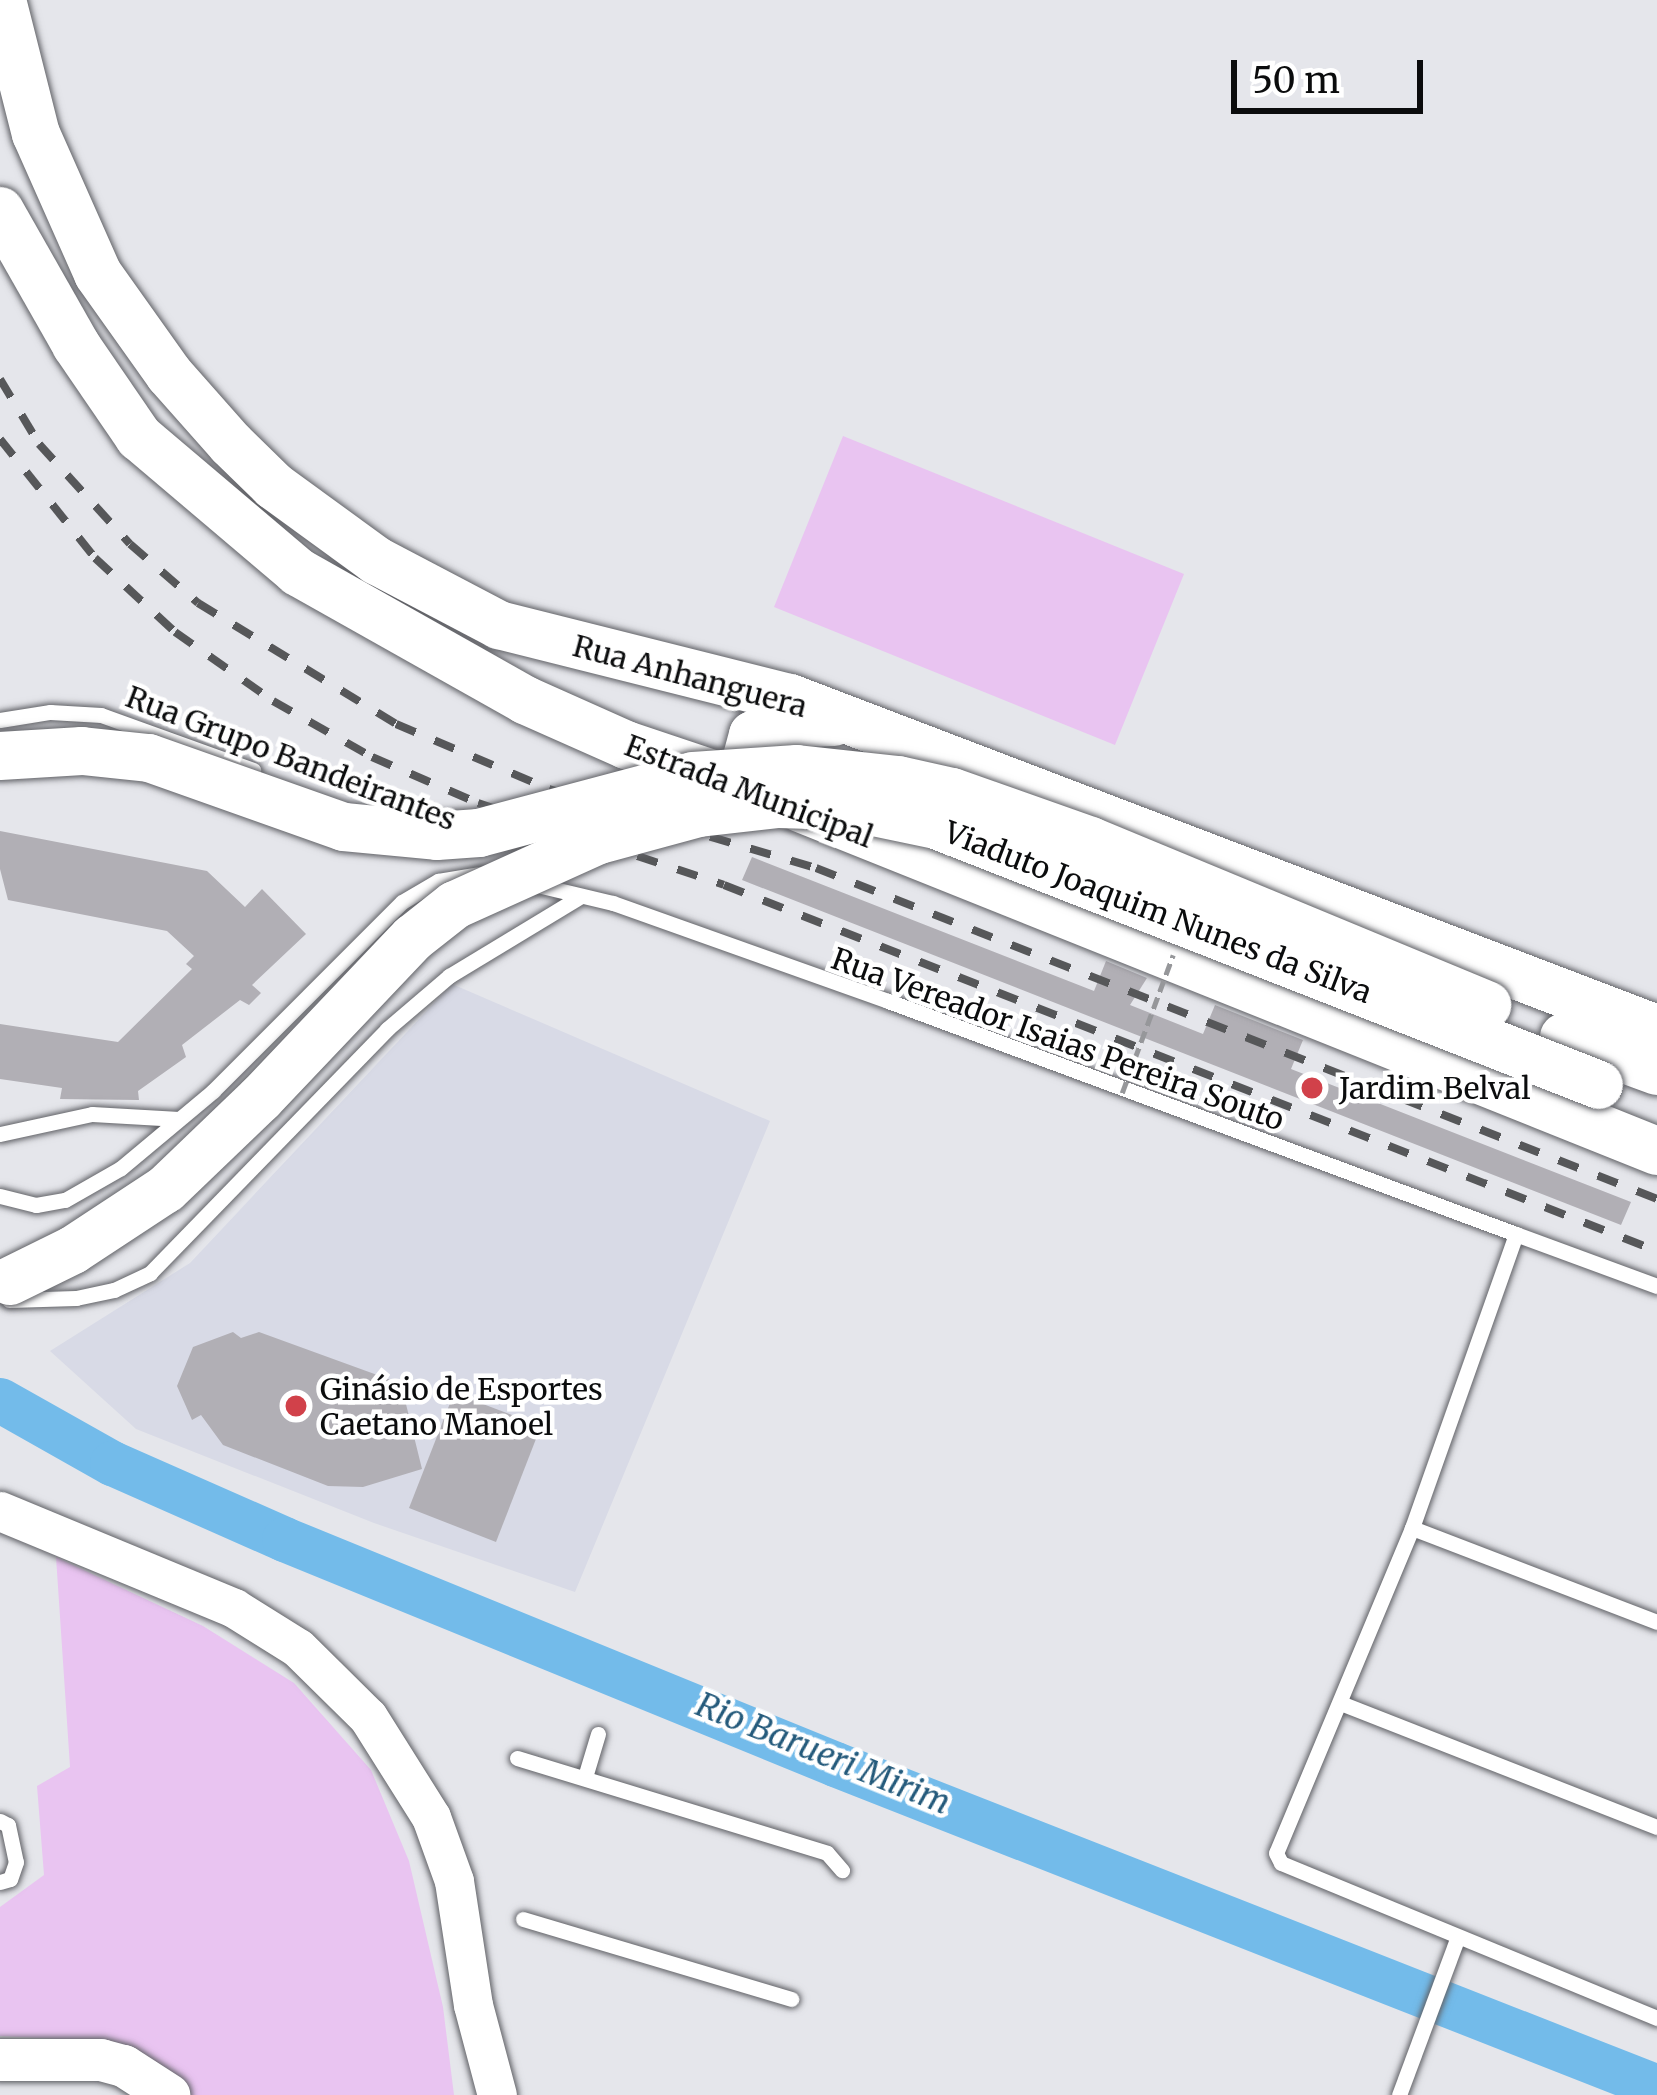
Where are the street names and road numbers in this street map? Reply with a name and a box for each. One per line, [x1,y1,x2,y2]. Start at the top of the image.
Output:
street label: Rua Anhanguera [569,627,811,725]
street label: Rua Grupo Bandeirantes [121,678,461,838]
street label: Estrada Municipal [620,727,878,855]
street label: Viaduto Joaquim Nunes da Silva [939,814,1377,1010]
street label: Rua Vereador Isaias Pereira Souto [827,940,1289,1138]

